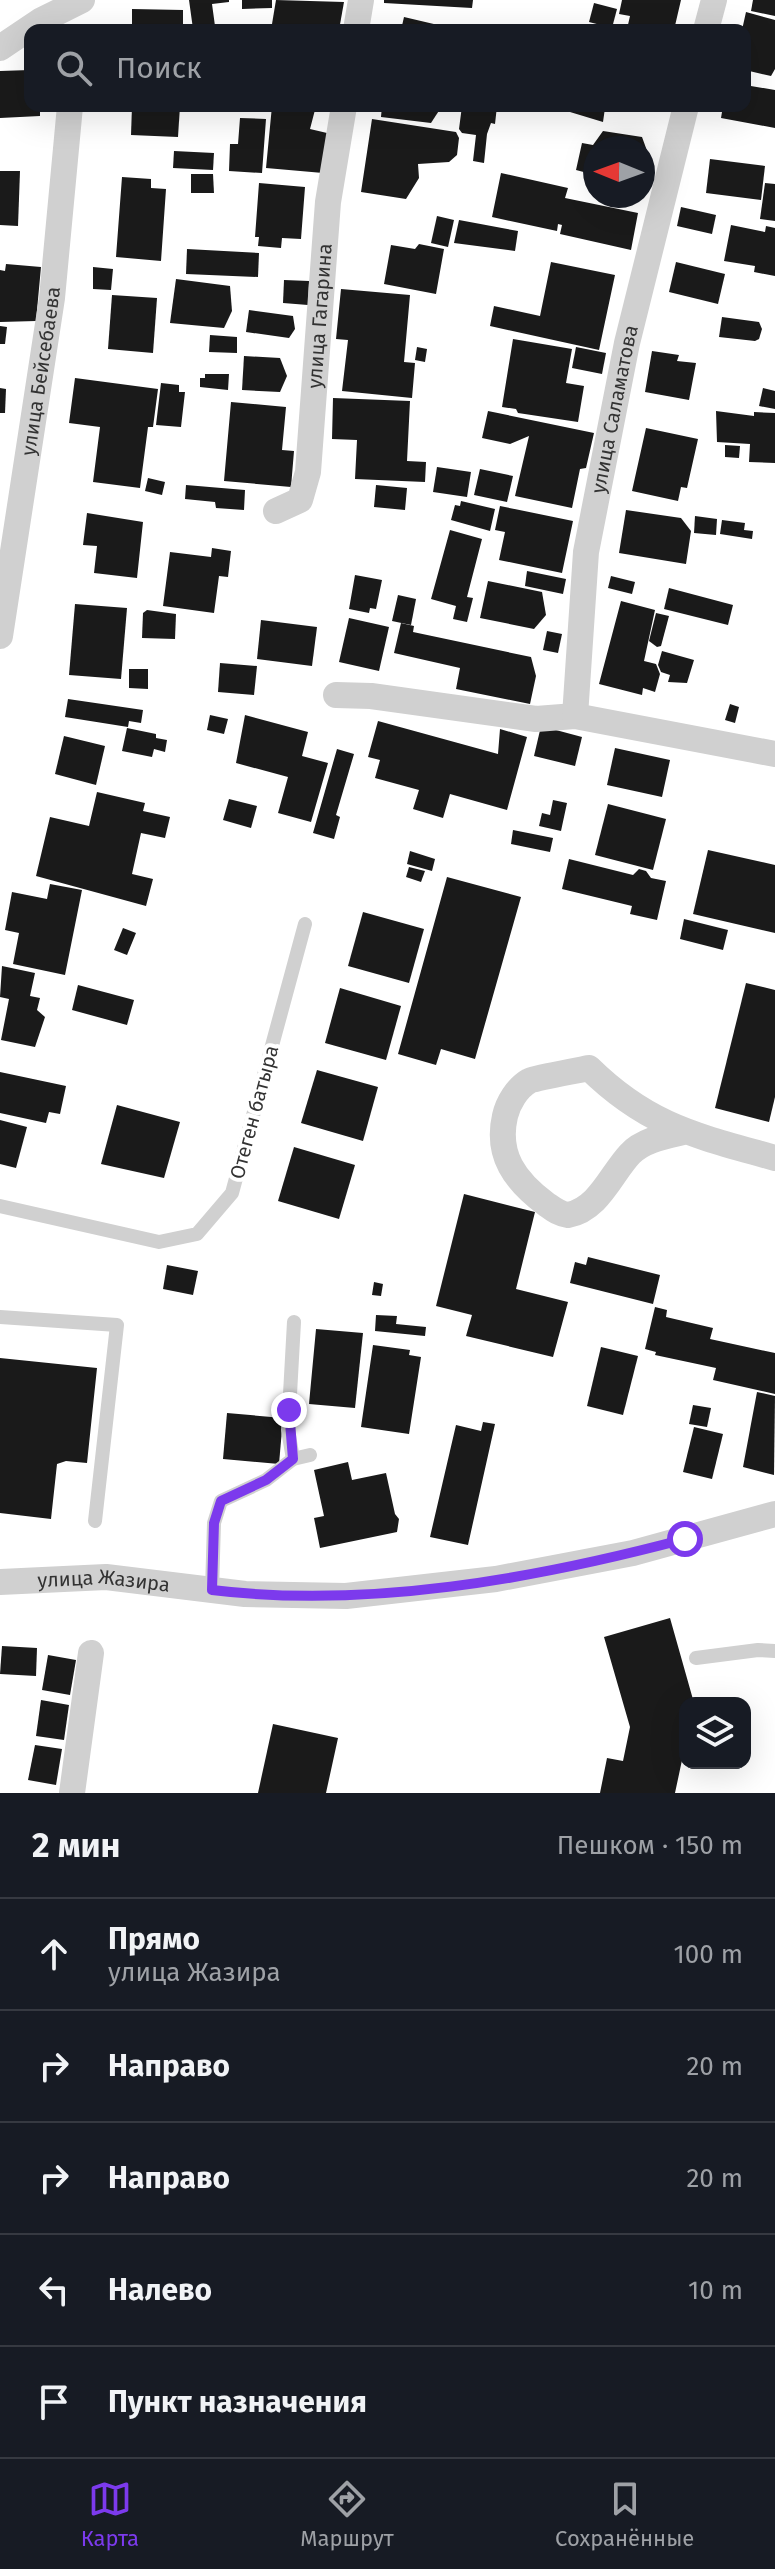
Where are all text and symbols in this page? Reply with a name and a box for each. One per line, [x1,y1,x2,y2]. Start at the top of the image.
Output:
search box [24,24,751,112]
icon: search [52,46,96,90]
text: Поиск [116,50,202,86]
north arrow [583,136,655,208]
street label: улица Гагарина [302,243,337,389]
street label: улица Бейсебаева [16,286,65,457]
street label: улица Саламатова [586,322,643,496]
street label: Отеген батыра [225,1042,283,1182]
route end [271,1392,307,1428]
route start [667,1521,703,1557]
street label: улица Жазира [37,1564,171,1597]
map controls [679,1697,751,1769]
button: layers [679,1697,751,1769]
text: 2 мин [32,1825,121,1866]
text: Пешком · 150 m [557,1830,743,1861]
text: Прямо [108,1921,200,1957]
icon: ahead [32,1932,76,1976]
text: 100 m [674,1939,743,1970]
text: улица Жазира [108,1957,281,1988]
icon: right [32,2044,76,2088]
text: Направо [108,2048,230,2084]
text: 20 m [686,2051,743,2082]
icon: right [32,2156,76,2200]
text: Направо [108,2160,230,2196]
text: 20 m [686,2163,743,2194]
icon: left [32,2268,76,2312]
text: Налево [108,2272,212,2308]
text: 10 m [688,2275,743,2306]
icon: arrive [32,2380,76,2424]
text: Пункт назначения [108,2384,367,2420]
tab: Карта [81,2477,139,2552]
tab: Маршрут [300,2477,394,2552]
tab: Сохранённые [555,2477,694,2552]

